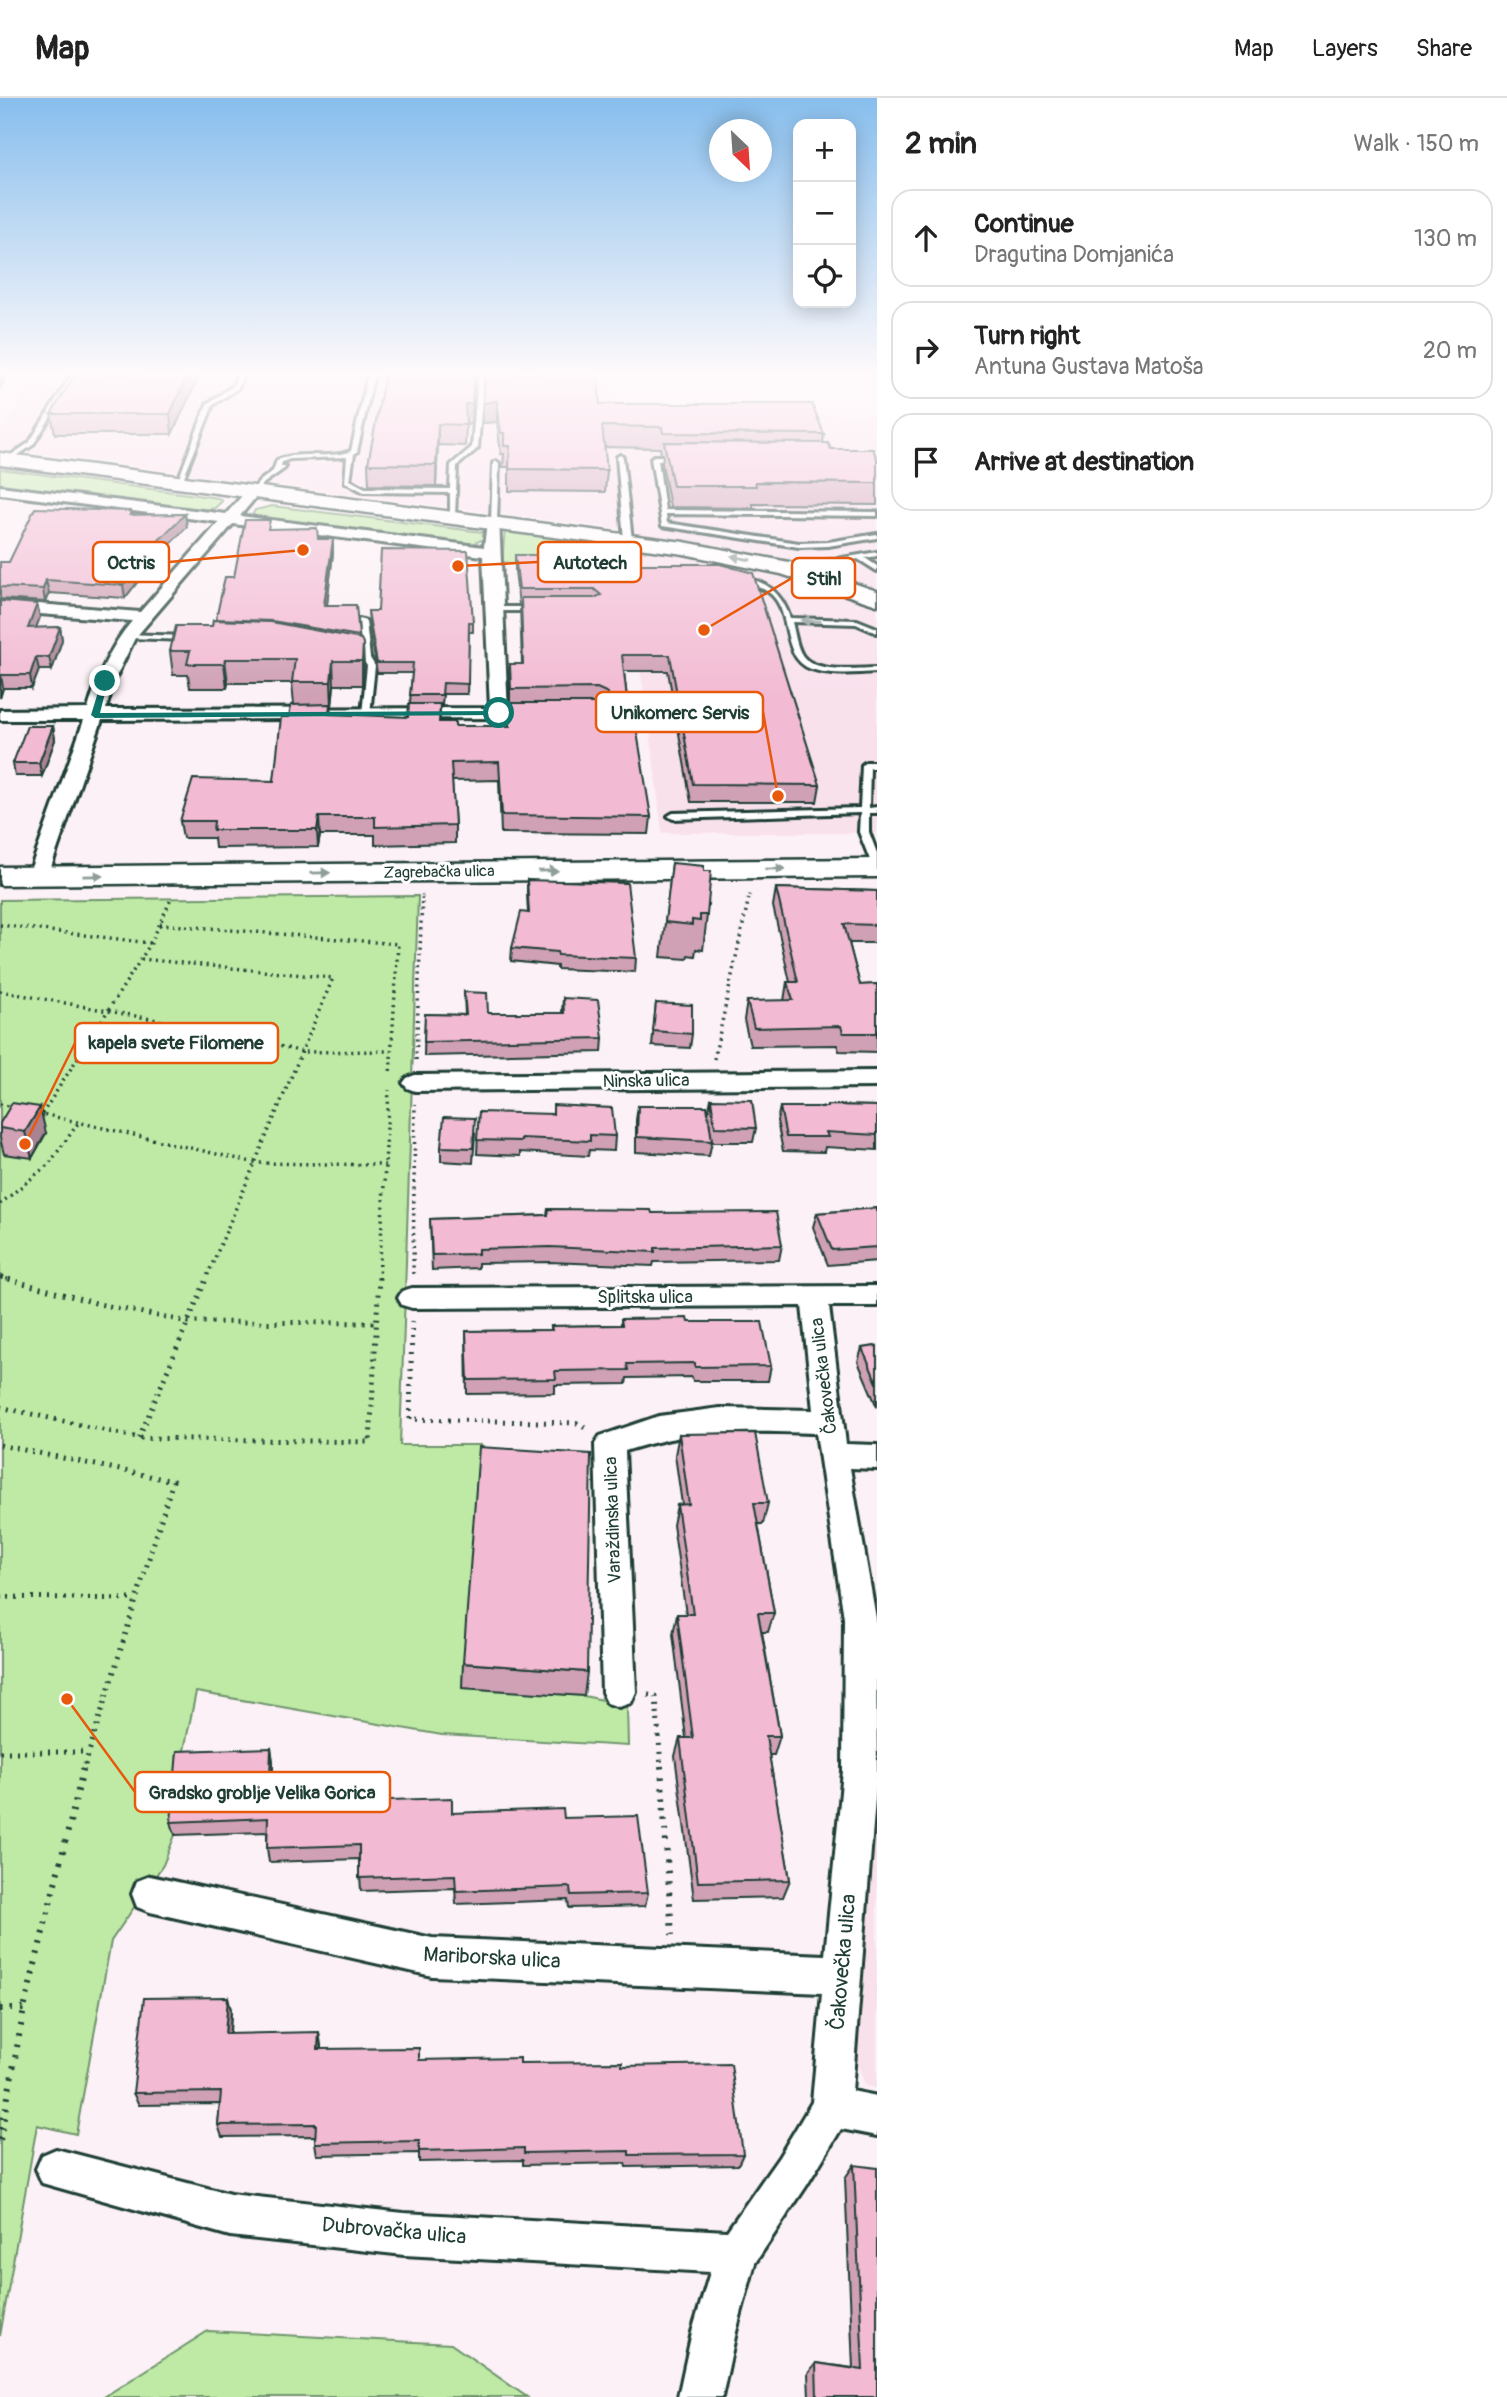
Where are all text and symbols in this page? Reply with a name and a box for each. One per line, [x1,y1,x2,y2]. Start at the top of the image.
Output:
text: Map [35,28,90,69]
text: Map [1234,34,1274,63]
text: Layers [1312,34,1378,63]
text: Share [1416,34,1472,63]
north arrow [709,119,772,182]
map controls [793,119,856,308]
button: + [793,119,856,182]
text: 2 min [905,125,977,162]
text: Walk · 150 m [1354,129,1479,158]
button: − [793,182,856,245]
text: Continue [974,208,1074,240]
icon: ahead [907,219,945,257]
text: 130 m [1414,224,1477,253]
text: Dragutina Domjanića [974,240,1174,269]
button: locate [793,245,856,308]
text: Turn right [974,320,1080,352]
icon: right [907,331,945,369]
text: 20 m [1423,336,1477,365]
text: Antuna Gustava Matoša [974,352,1204,381]
icon: arrive [907,443,945,481]
text: Arrive at destination [974,446,1194,478]
callout: Octris [93,542,169,582]
callout: Autotech [538,542,641,582]
text: Octris [107,551,156,575]
text: Autotech [553,551,627,575]
one-way arrow [730,552,752,563]
callout: Stihl [792,558,855,598]
text: Stihl [806,567,842,591]
one-way arrow [800,615,822,626]
route end [89,665,120,696]
callout: Unikomerc Servis [596,692,763,732]
route start [483,697,514,728]
text: Unikomerc Servis [611,701,750,725]
street label: Zagrebačka ulica [383,861,495,883]
one-way arrow [764,863,786,875]
one-way arrow [537,865,559,877]
one-way arrow [309,867,331,879]
one-way arrow [82,870,104,881]
callout: kapela svete Filomene [75,1023,278,1063]
text: kapela svete Filomene [87,1031,264,1055]
street label: Ninska ulica [602,1069,690,1093]
street label: Splitska ulica [597,1286,693,1309]
street label: Čakovečka ulica [805,1317,843,1435]
street label: Varaždinska ulica [599,1456,627,1584]
callout: Gradsko groblje Velika Gorica [135,1772,390,1812]
text: Gradsko groblje Velika Gorica [148,1781,376,1805]
street label: Čakovečka ulica [823,1893,862,2031]
street label: Mariborska ulica [423,1941,561,1975]
street label: Dubrovačka ulica [321,2211,467,2251]

